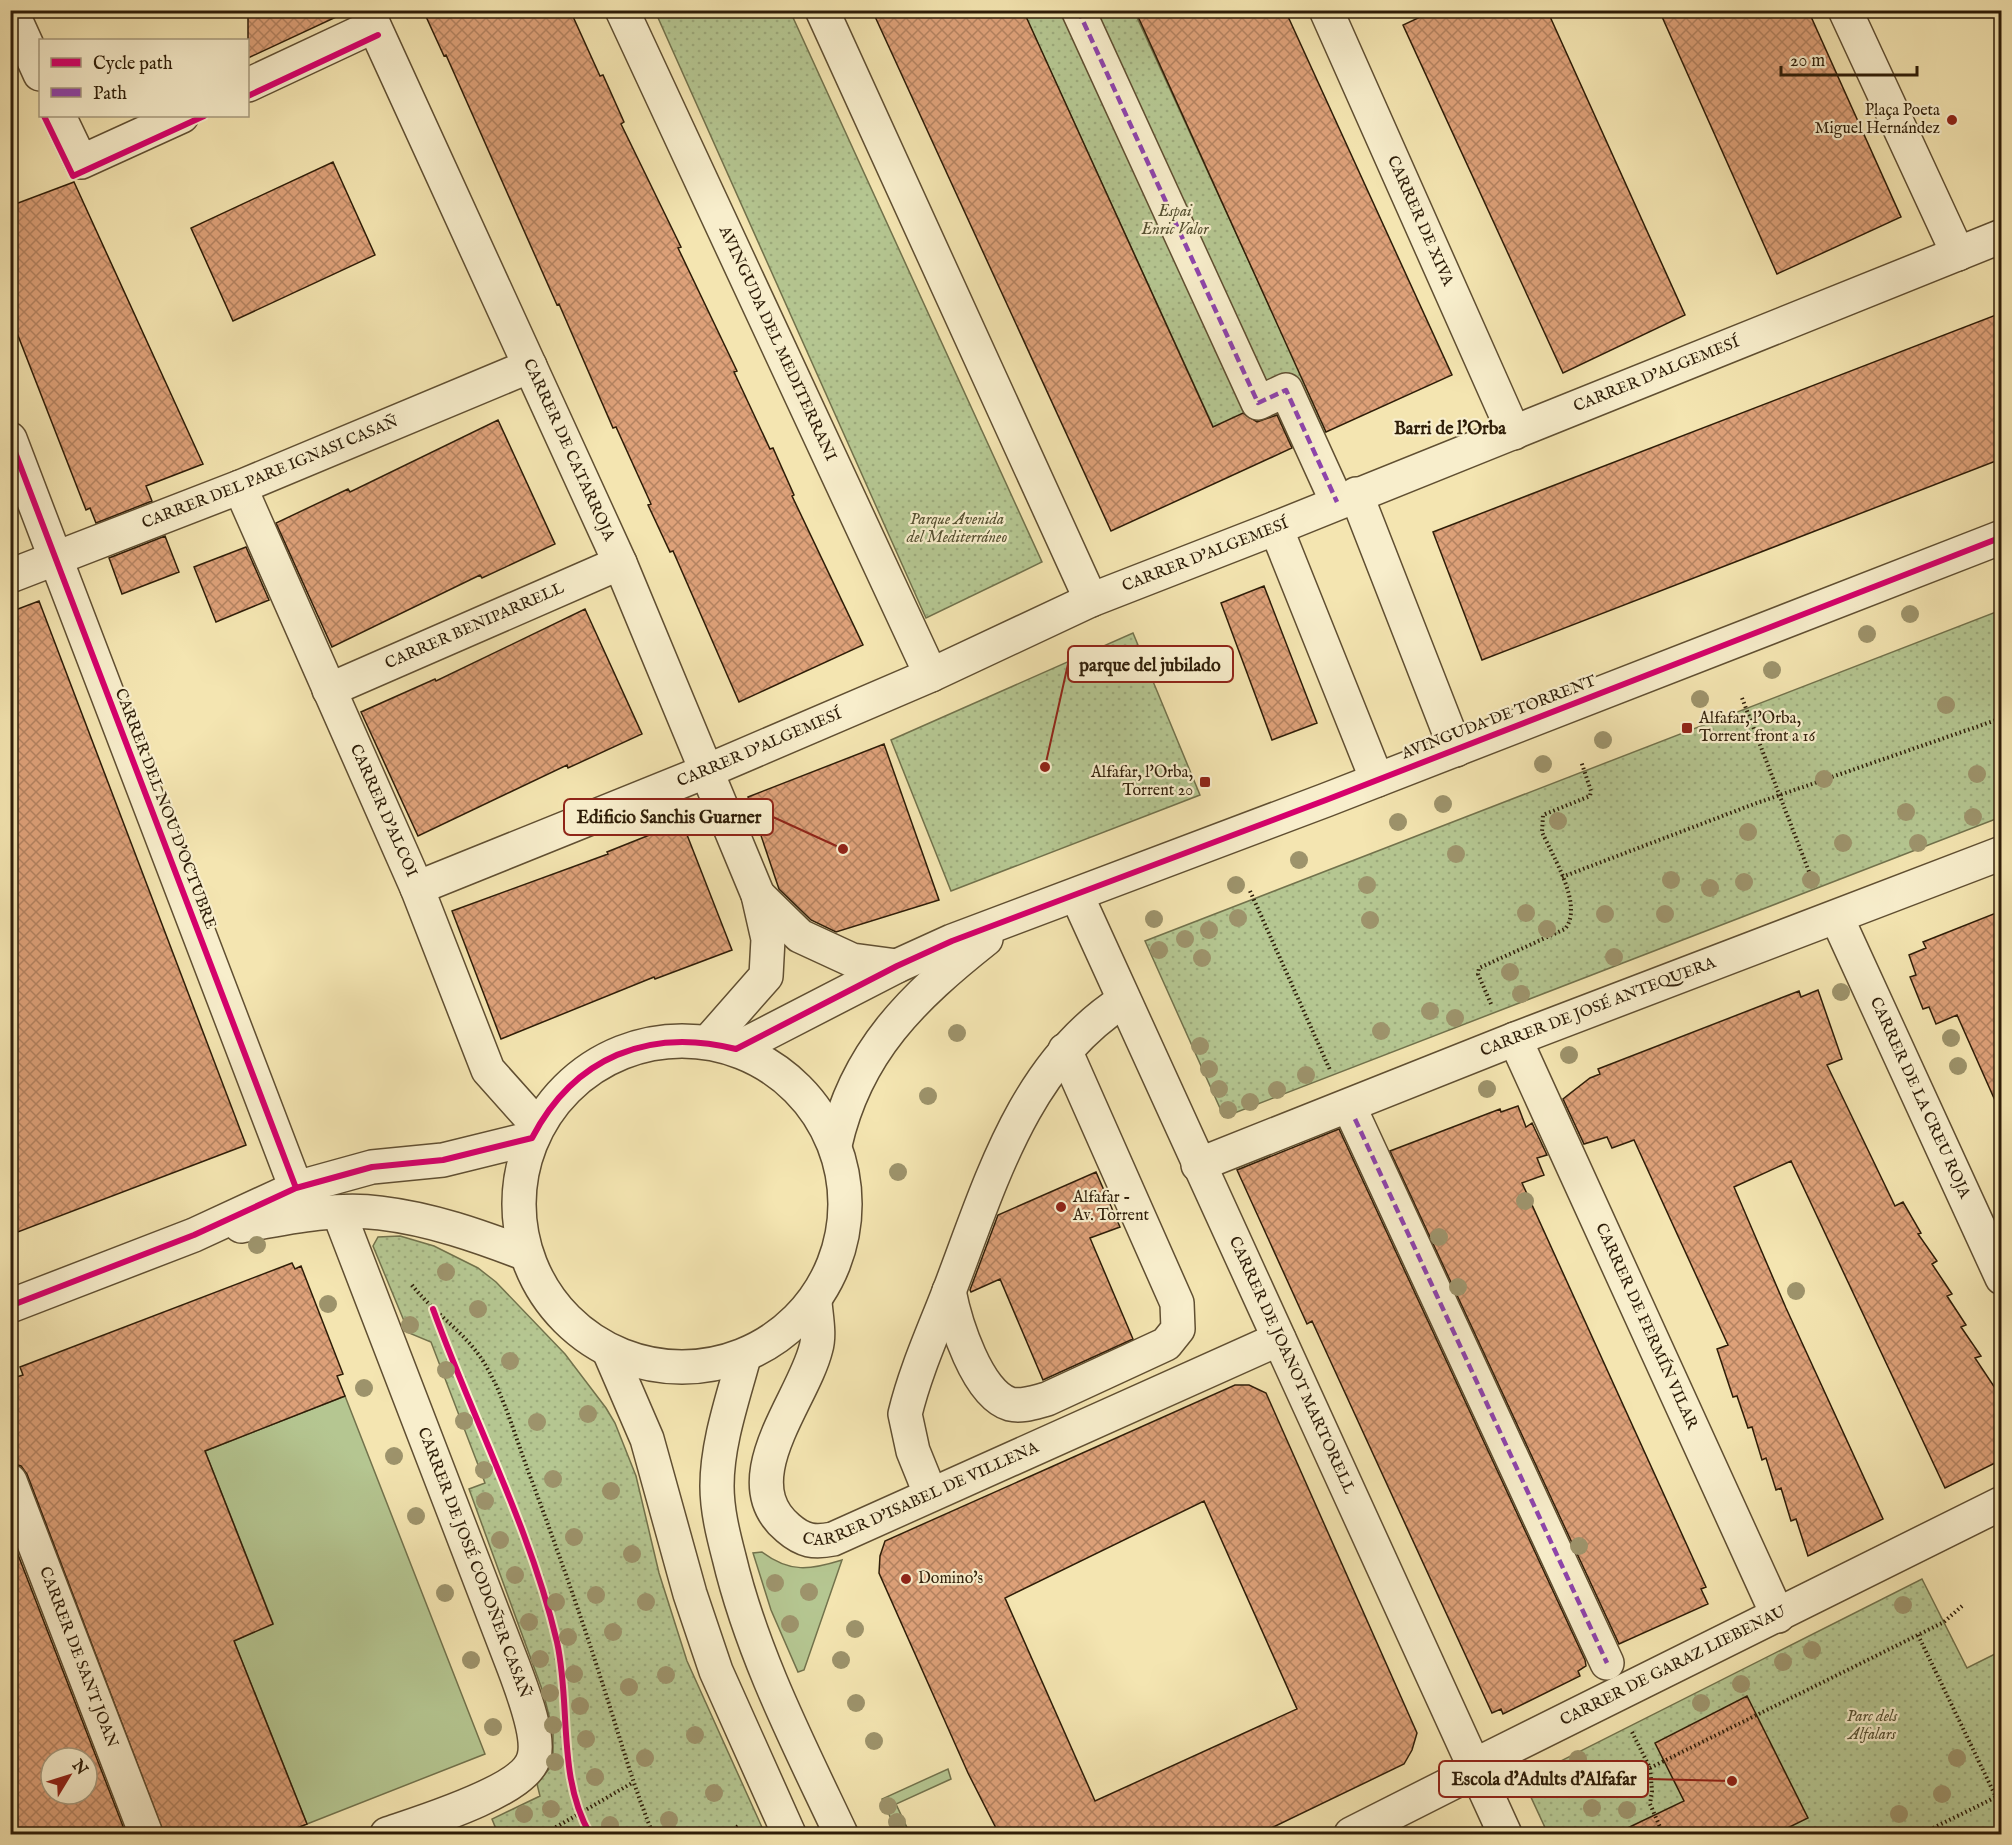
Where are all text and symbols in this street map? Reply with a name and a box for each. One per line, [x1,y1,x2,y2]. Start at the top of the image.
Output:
legend [39,39,249,117]
scale bar [1781,39,1918,77]
text: 20 m [1790,50,1825,73]
text: Cycle path [93,53,173,76]
text: Path [93,83,127,106]
place label: Plaça Poeta Miguel Hernández [1814,101,1940,139]
marker: Plaça Poeta Miguel Hernández [1945,113,1959,127]
street label: CARRER DE XIVA [1382,153,1458,291]
park label: Espai Enric Valor [1141,202,1210,240]
street label: AVINGUDA DEL MEDITERRANI [713,222,840,465]
street label: CARRER D’ALGEMESÍ [1571,330,1744,417]
street label: CARRER DE CATARROJA [518,356,619,545]
street label: CARRER DEL PARE IGNASI CASAÑ [139,410,402,534]
district label: Barri de l'Orba [1394,418,1507,441]
park label: Parque Avenida del Mediterráneo [906,510,1007,548]
street label: CARRER D’ALGEMESÍ [1119,512,1293,597]
street label: CARRER BENIPARRELL [382,578,568,674]
callout: parque del jubilado [1068,646,1233,682]
text: parque del jubilado [1078,655,1221,678]
street label: AVINGUDA DE TORRENT [1398,671,1599,765]
street label: CARRER DEL NOU D'OCTUBRE [110,686,220,932]
street label: CARRER D’ALGEMESÍ [674,702,846,792]
place label: Alfafar, l'Orba, Torrent front a 16 [1698,709,1815,747]
marker: Alfafar, l'Orba, Torrent front a 16 [1680,721,1694,735]
street label: CARRER D'ALCOI [345,741,421,881]
place label: Alfafar, l'Orba, Torrent 20 [1090,763,1193,801]
marker: Alfafar, l'Orba, Torrent 20 [1198,775,1212,789]
callout: Edificio Sanchis Guarner [564,799,773,835]
text: Edificio Sanchis Guarner [577,807,762,830]
street label: CARRER DE JOSÉ ANTEQUERA [1477,953,1720,1062]
street label: CARRER DE LA CREU ROJA [1865,994,1975,1203]
place label: Alfafar - Av. Torrent [1072,1188,1149,1226]
marker: Alfafar - Av. Torrent [1054,1200,1068,1214]
street label: CARRER DE FERMÍN VILAR [1590,1220,1702,1434]
street label: CARRER DE JOANOT MARTORELL [1224,1234,1359,1498]
street label: CARRER DE JOSÉ CODOÑER CASAÑ [412,1425,536,1701]
street label: CARRER D'ISABEL DE VILLENA [800,1437,1043,1551]
street label: CARRER DE SANT JOAN [34,1564,122,1751]
place label: Domino's [918,1569,984,1589]
marker: Domino's [899,1572,913,1586]
street label: CARRER DE GARAZ LIEBENAU [1557,1602,1790,1731]
park label: Parc dels Alfalars [1846,1707,1898,1745]
north arrow [39,1746,99,1806]
text: N [66,1756,91,1780]
callout: Escola d'Adults d'Alfafar [1439,1761,1648,1797]
text: Escola d'Adults d'Alfafar [1451,1769,1637,1792]

